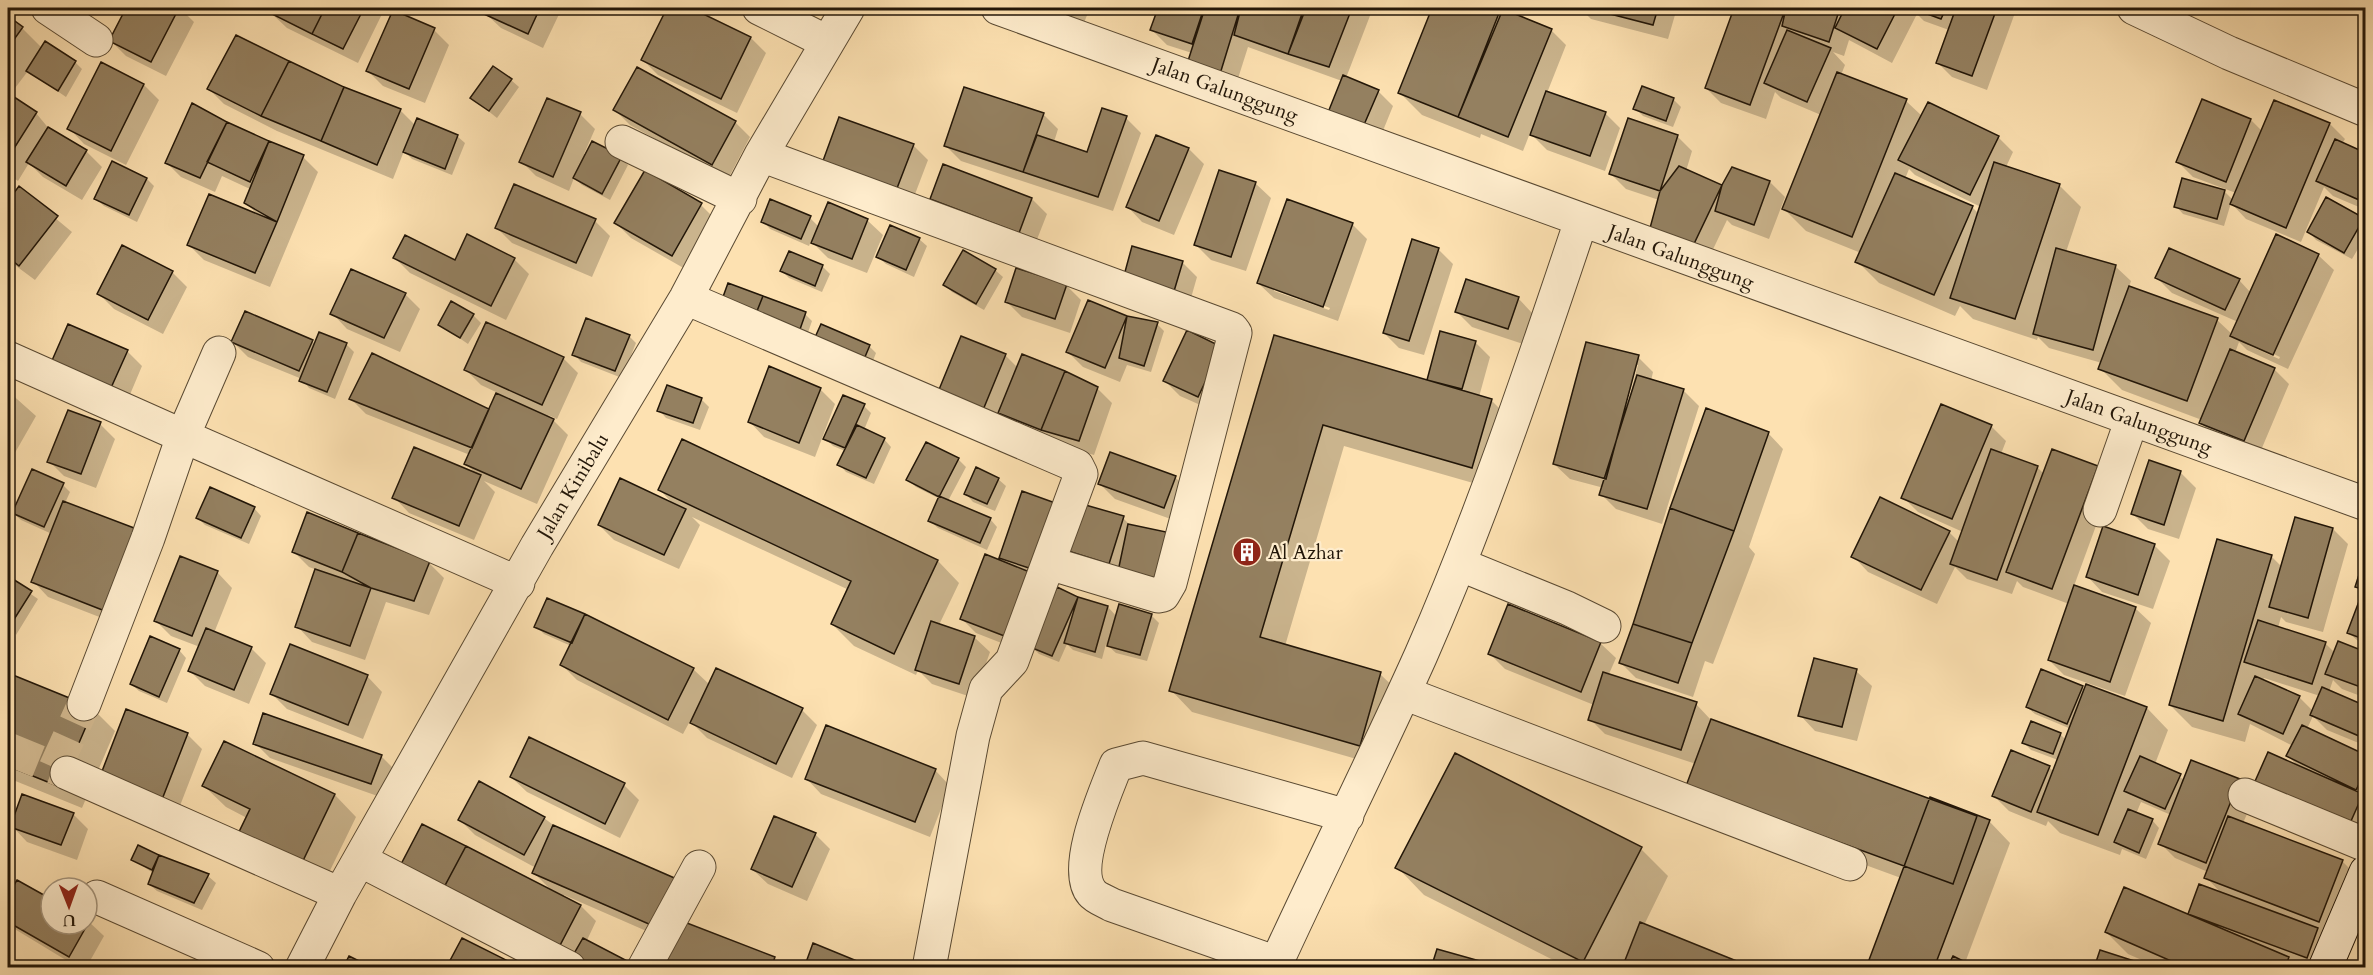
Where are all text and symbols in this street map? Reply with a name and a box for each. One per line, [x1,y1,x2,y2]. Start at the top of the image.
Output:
street label: Jalan Galunggung [1145,50,1303,129]
street label: Jalan Galunggung [1601,217,1759,296]
street label: Jalan Galunggung [2059,382,2217,461]
street label: Jalan Kinibalu [529,428,615,546]
building icon: Al Azhar [1231,536,1263,568]
place label: Al Azhar [1268,539,1343,566]
north arrow [39,876,99,936]
text: U [63,909,76,931]

